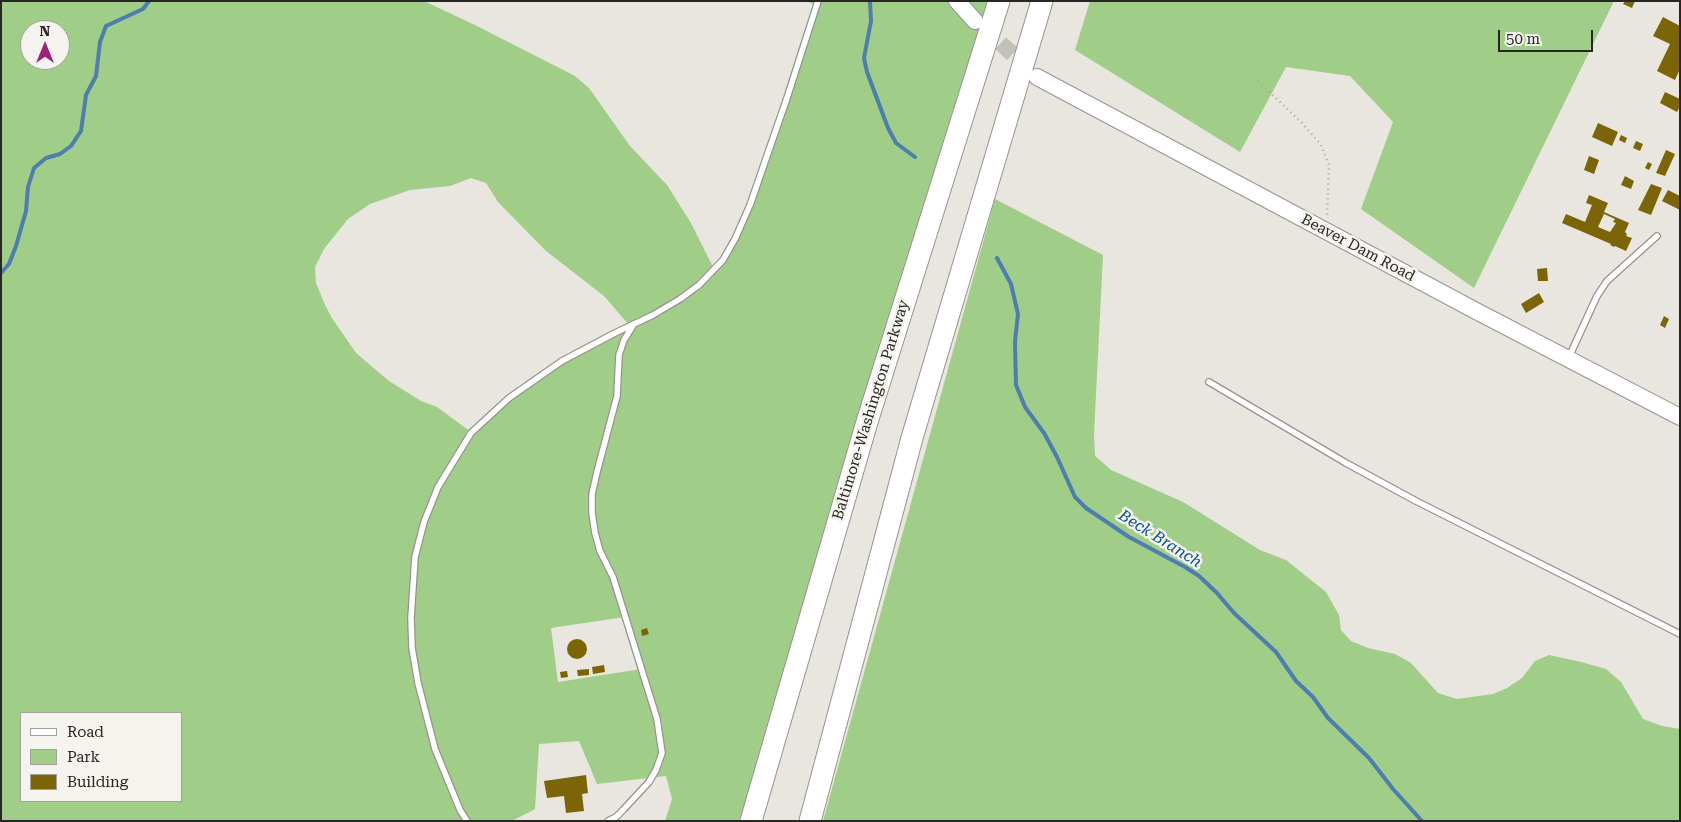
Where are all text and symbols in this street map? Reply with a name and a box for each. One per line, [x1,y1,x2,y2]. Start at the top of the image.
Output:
north arrow [20,20,70,70]
scale bar [1501,20,1596,52]
text: N [40,23,50,39]
text: 50 m [1506,30,1540,48]
street label: Beaver Dam Road [1298,210,1418,286]
street label: Baltimore-Washington Parkway [829,298,913,522]
water label: Beck Branch [1115,506,1205,572]
legend [20,712,182,802]
text: Road [67,723,104,741]
text: Park [67,748,100,766]
text: Building [67,773,128,791]

